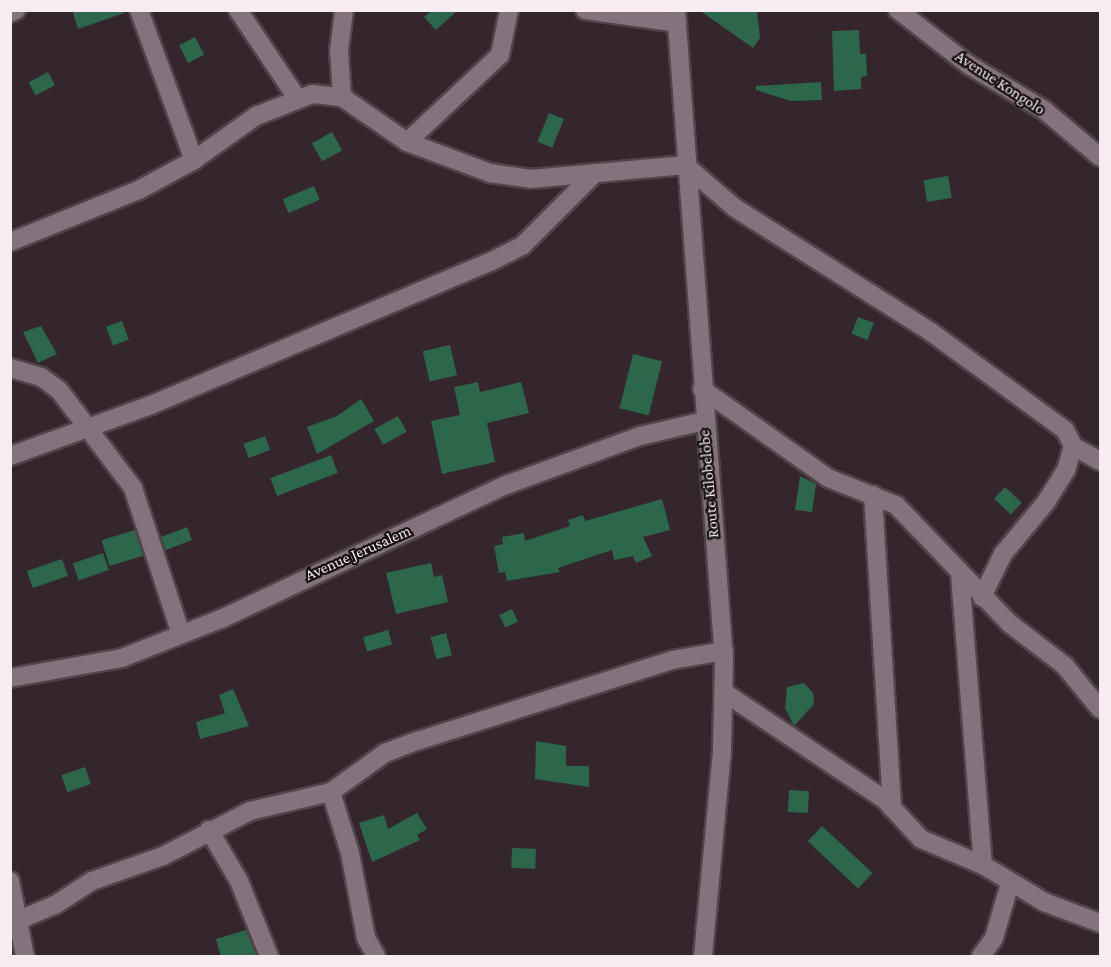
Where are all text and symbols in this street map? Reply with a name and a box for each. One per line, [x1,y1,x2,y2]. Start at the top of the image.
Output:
street label: Avenue Kongolo [951,47,1049,119]
street label: Route Kilobelobe [695,429,723,539]
street label: Avenue Jerusalem [302,521,414,585]

